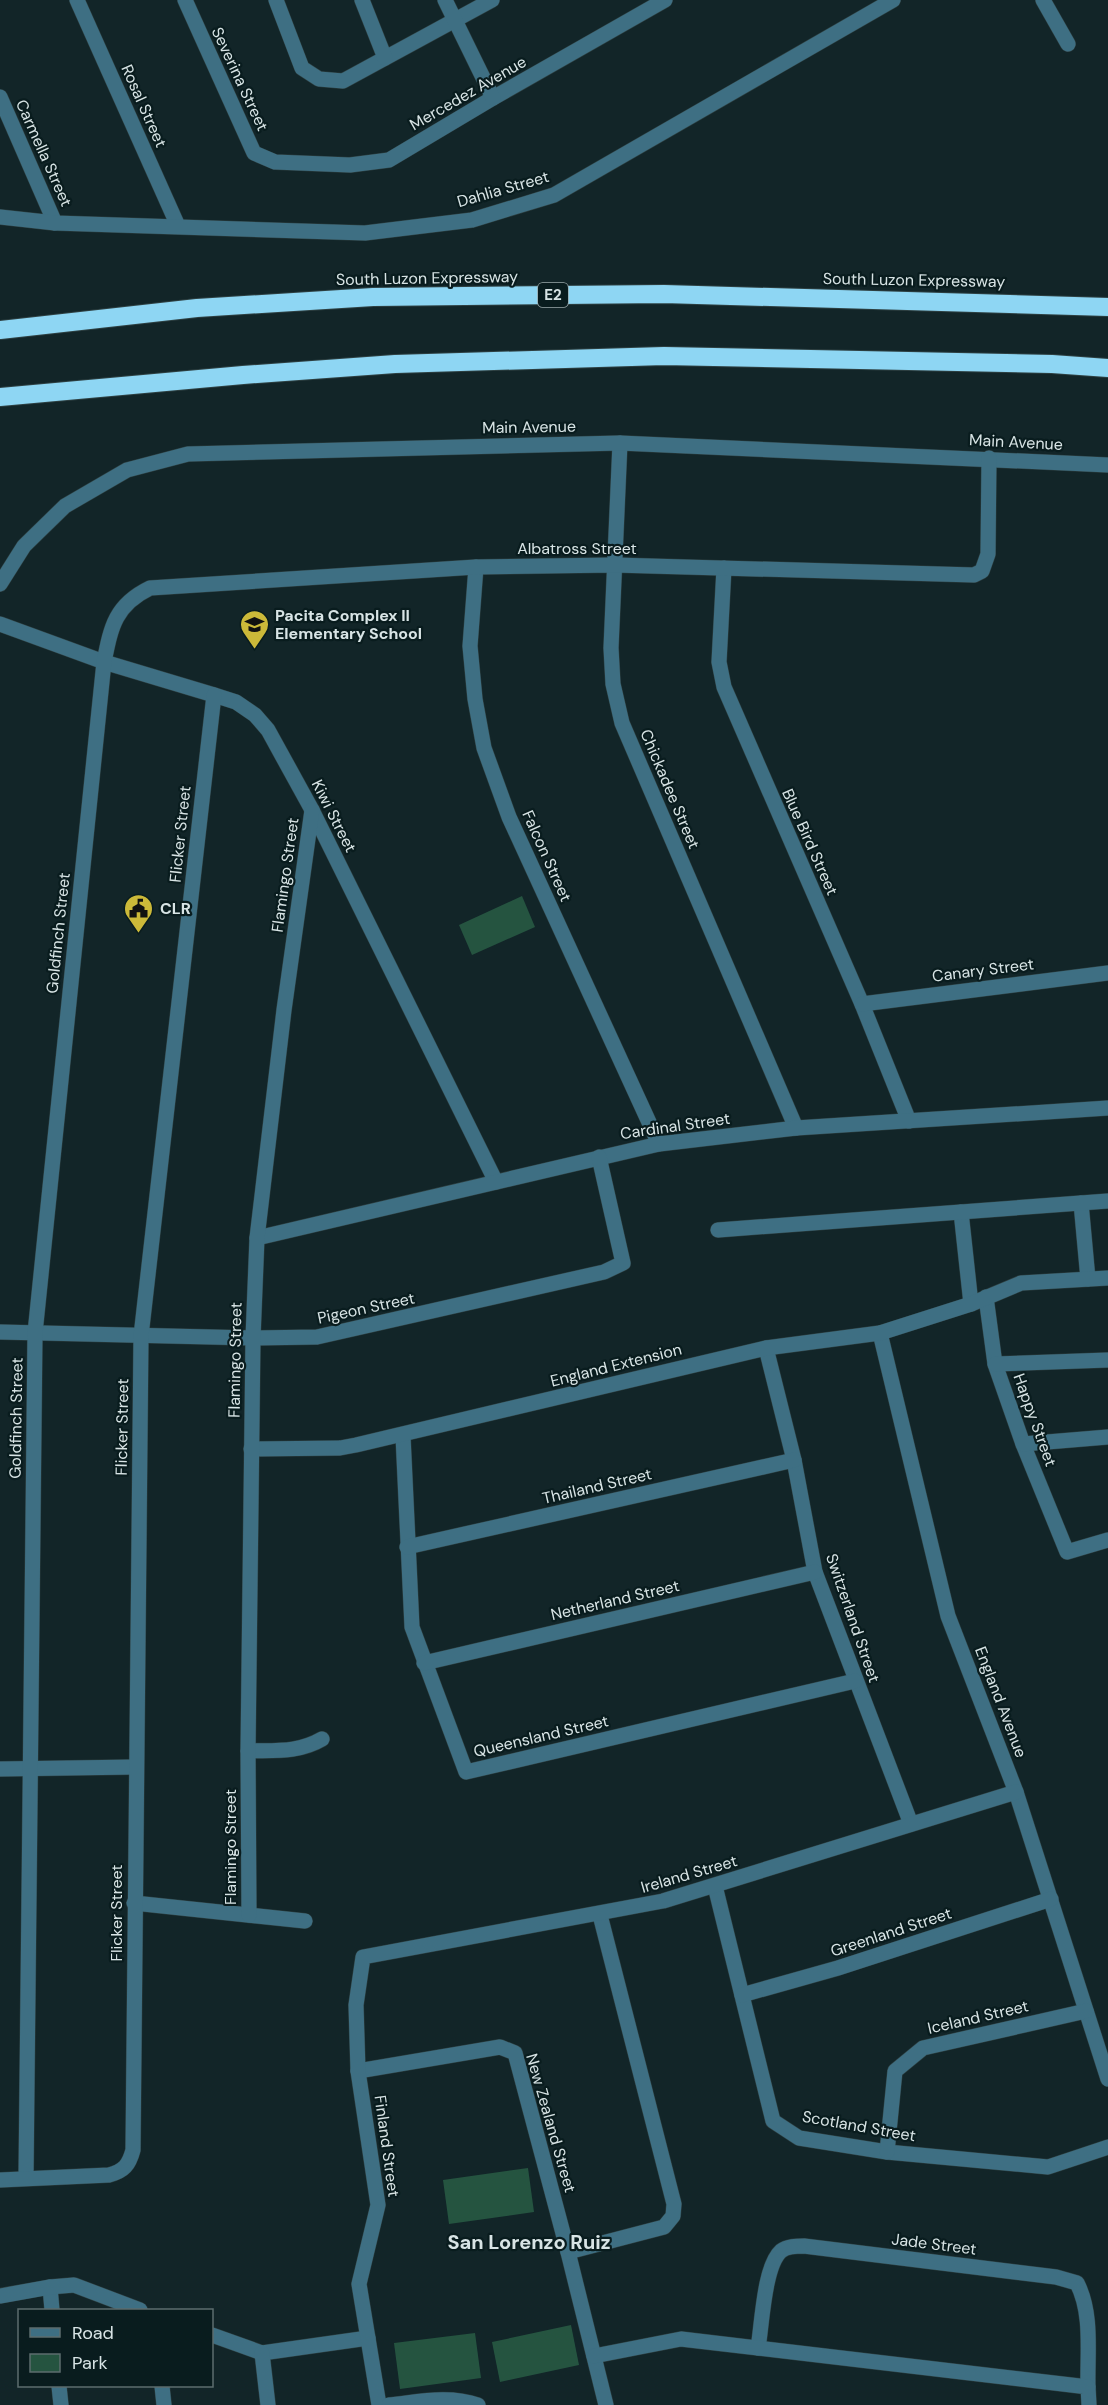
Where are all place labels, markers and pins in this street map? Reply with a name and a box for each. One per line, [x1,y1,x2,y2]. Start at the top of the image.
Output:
place label: Pacita Complex II Elementary School [275,605,422,644]
school or university icon: Pacita Complex II Elementary School [238,608,270,650]
public building icon: CLR [123,892,155,934]
place label: CLR [160,898,191,919]

